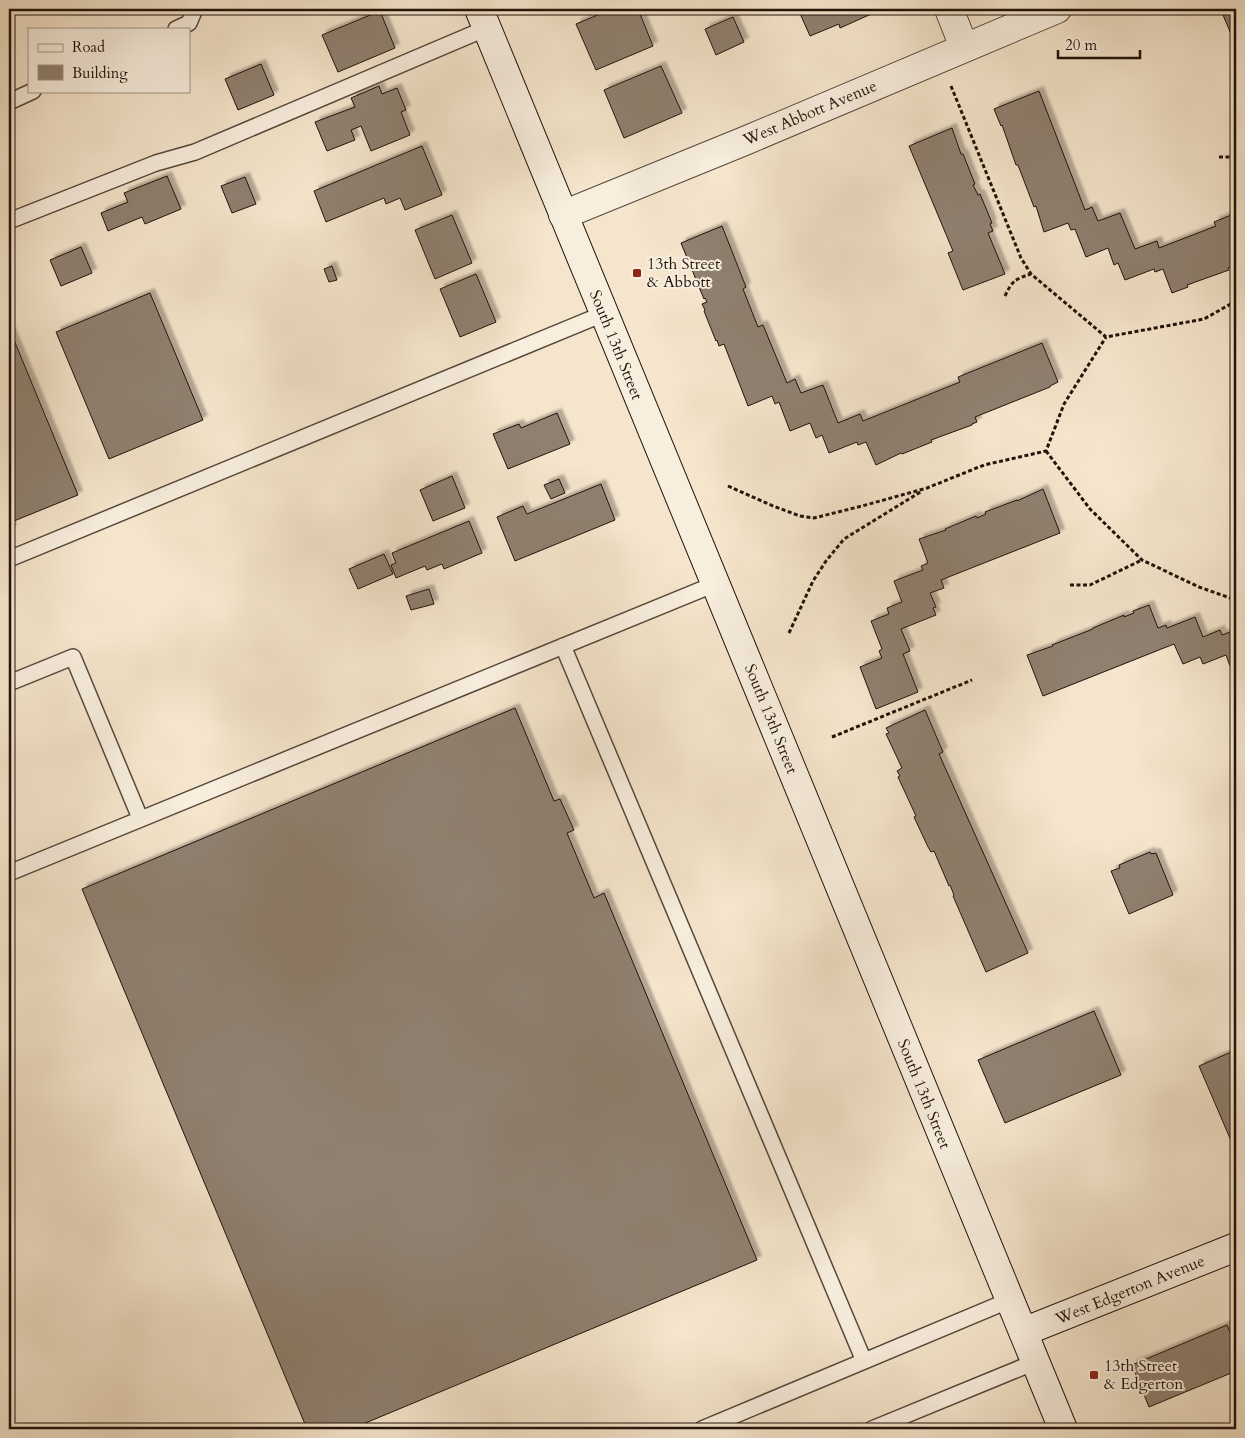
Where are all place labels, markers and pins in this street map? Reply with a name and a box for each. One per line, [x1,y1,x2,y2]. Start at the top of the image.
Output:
place label: 13th Street & Abbott [647,253,720,293]
marker: 13th Street & Abbott [631,267,643,279]
place label: 13th Street & Edgerton [1104,1355,1183,1395]
marker: 13th Street & Edgerton [1088,1369,1100,1381]

